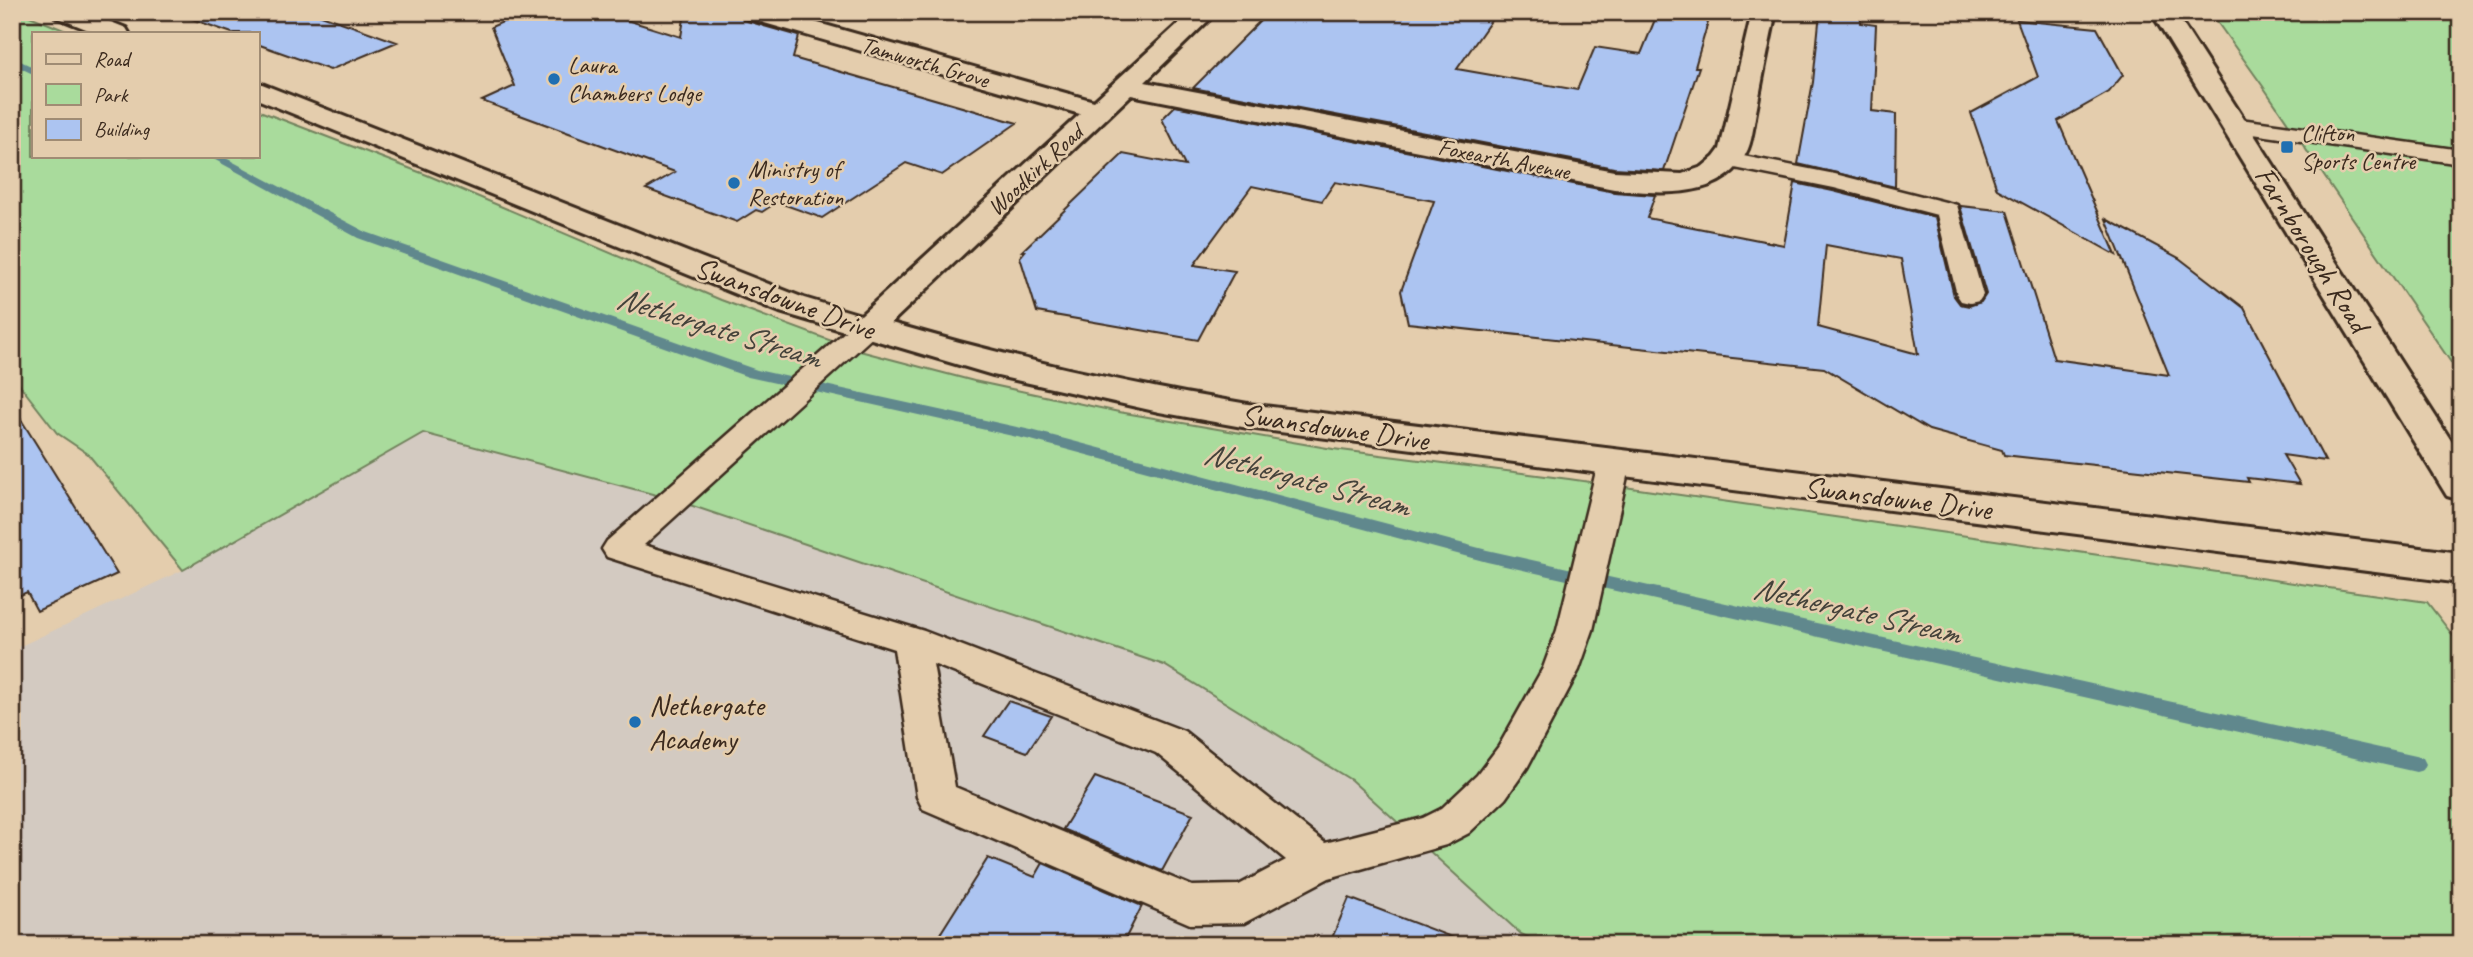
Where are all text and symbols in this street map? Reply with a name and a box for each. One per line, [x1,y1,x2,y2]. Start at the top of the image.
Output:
street label: Tamworth Grove [858,29,994,95]
legend [32,32,259,158]
text: Road [94,46,133,72]
place label: Laura Chambers Lodge [568,50,703,108]
marker: Laura Chambers Lodge [546,71,562,87]
text: Park [94,82,129,108]
text: Building [94,116,151,142]
street label: Woodkirk Road [981,116,1092,222]
place label: Clifton Sports Centre [2301,118,2417,176]
street label: Foxearth Avenue [1436,132,1575,187]
marker: Clifton Sports Centre [2279,139,2295,155]
place label: Ministry of Restoration [748,154,846,212]
street label: Farnborough Road [2246,159,2380,342]
marker: Ministry of Restoration [726,175,742,191]
street label: Swansdowne Drive [690,248,882,349]
water label: Nethergate Stream [612,277,829,379]
street label: Swansdowne Drive [1239,395,1433,459]
water label: Nethergate Stream [1200,432,1417,527]
street label: Swansdowne Drive [1802,468,1996,529]
water label: Nethergate Stream [1750,567,1968,655]
place label: Nethergate Academy [649,686,766,758]
marker: Nethergate Academy [627,714,643,730]

